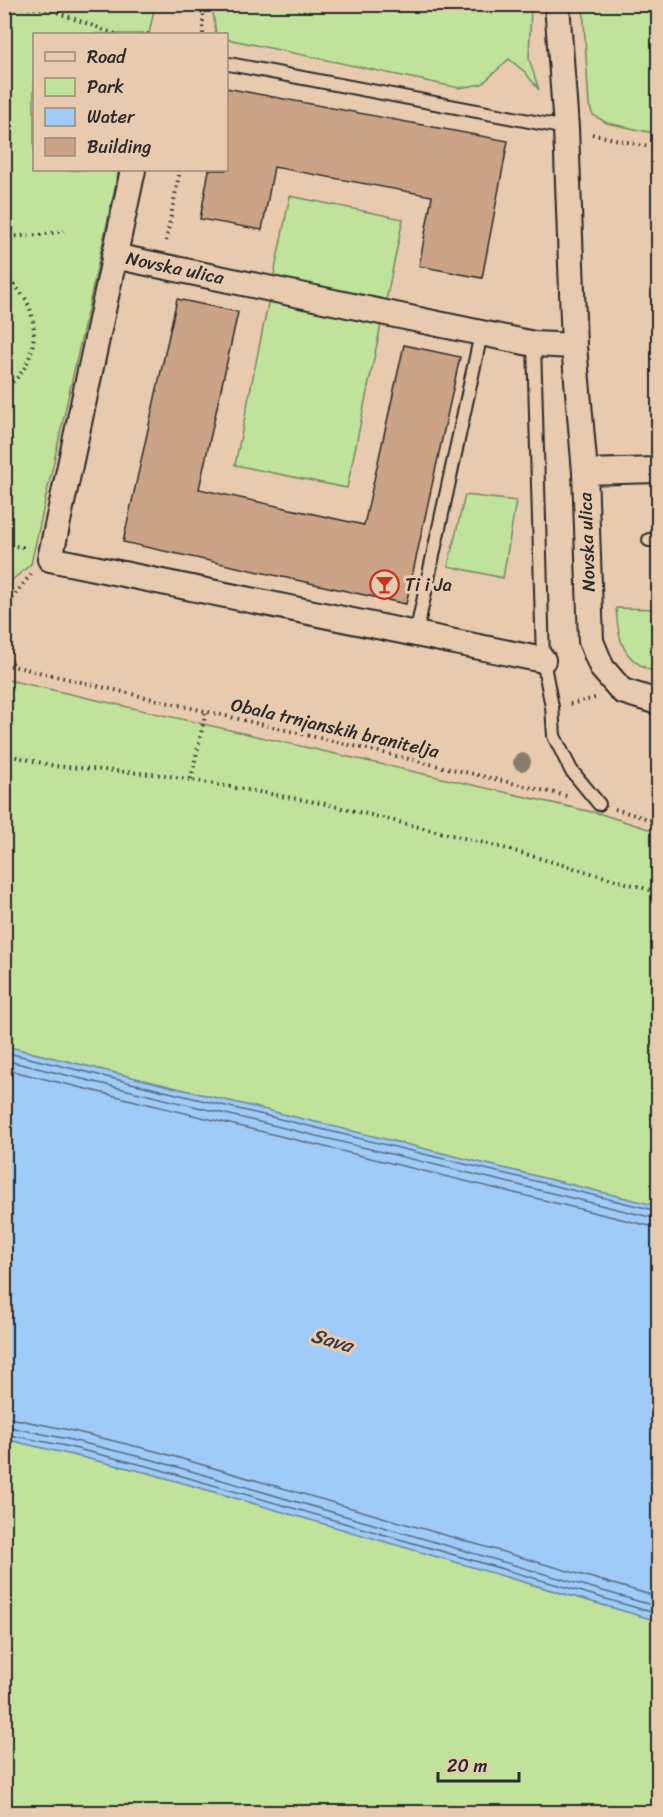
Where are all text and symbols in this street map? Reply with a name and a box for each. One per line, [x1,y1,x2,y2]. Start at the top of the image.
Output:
legend [33,33,228,171]
text: Road [87,41,127,73]
text: Park [87,71,124,103]
text: Water [87,101,136,133]
text: Building [87,131,151,163]
street label: Novska ulica [123,242,228,294]
street label: Novska ulica [569,491,605,592]
bar icon: Ti i Ja [368,569,400,601]
place label: Ti i Ja [405,569,452,601]
street label: Obala trnjanskih branitelja [228,689,443,768]
water label: Sava [307,1318,360,1364]
scale bar [438,1745,519,1783]
text: 20 m [447,1750,487,1782]

